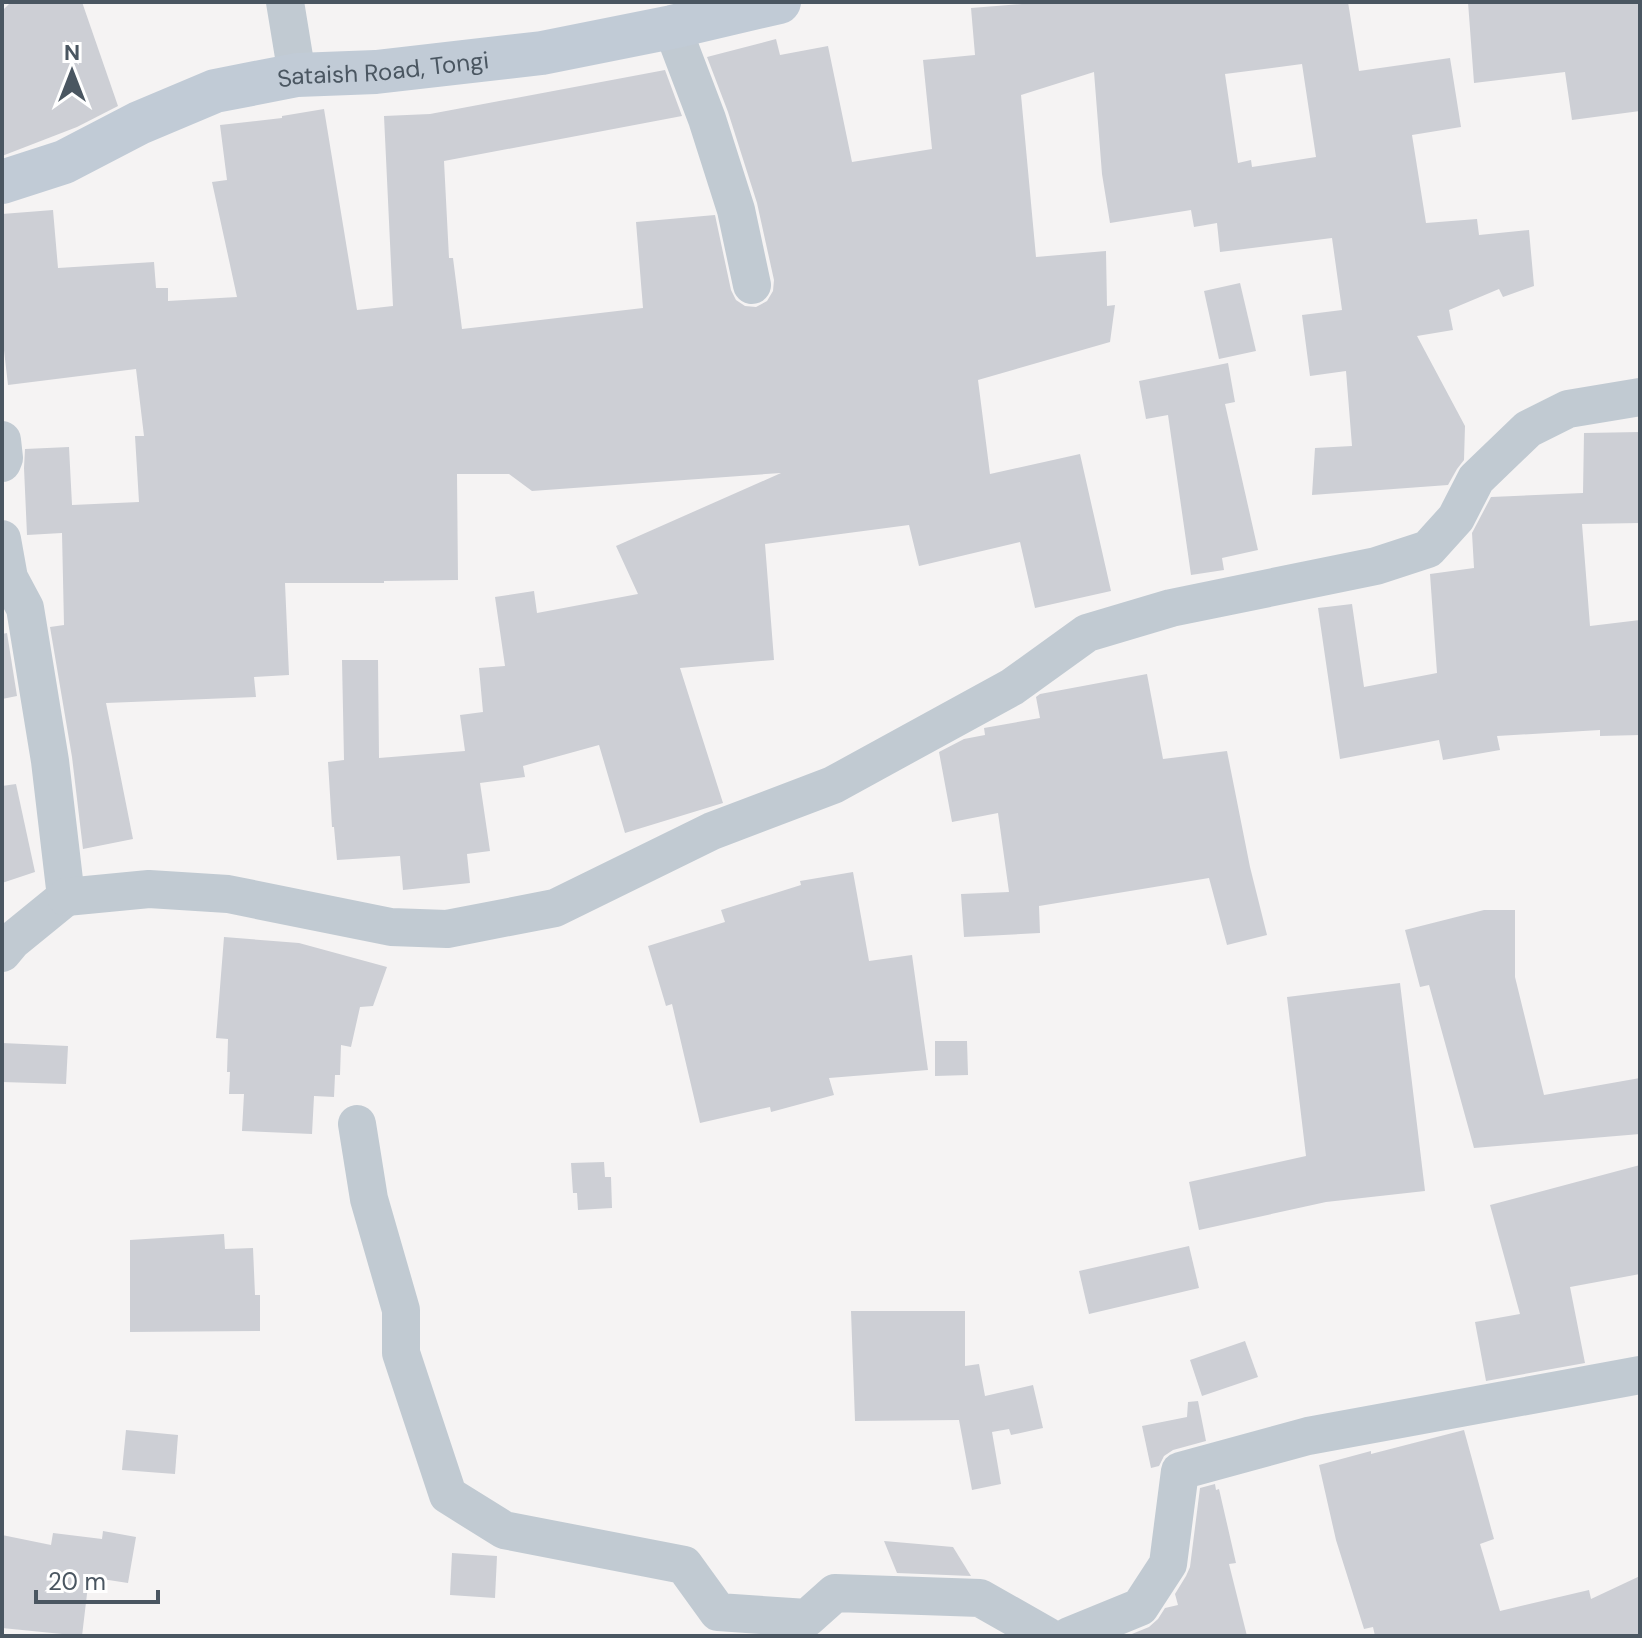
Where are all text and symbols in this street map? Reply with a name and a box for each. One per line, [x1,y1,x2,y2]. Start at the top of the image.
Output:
north arrow [32,32,112,112]
text: N [64,38,80,67]
street label: Sataish Road, Tongi [275,44,490,94]
scale bar [36,1554,158,1604]
text: 20 m [48,1566,106,1597]

